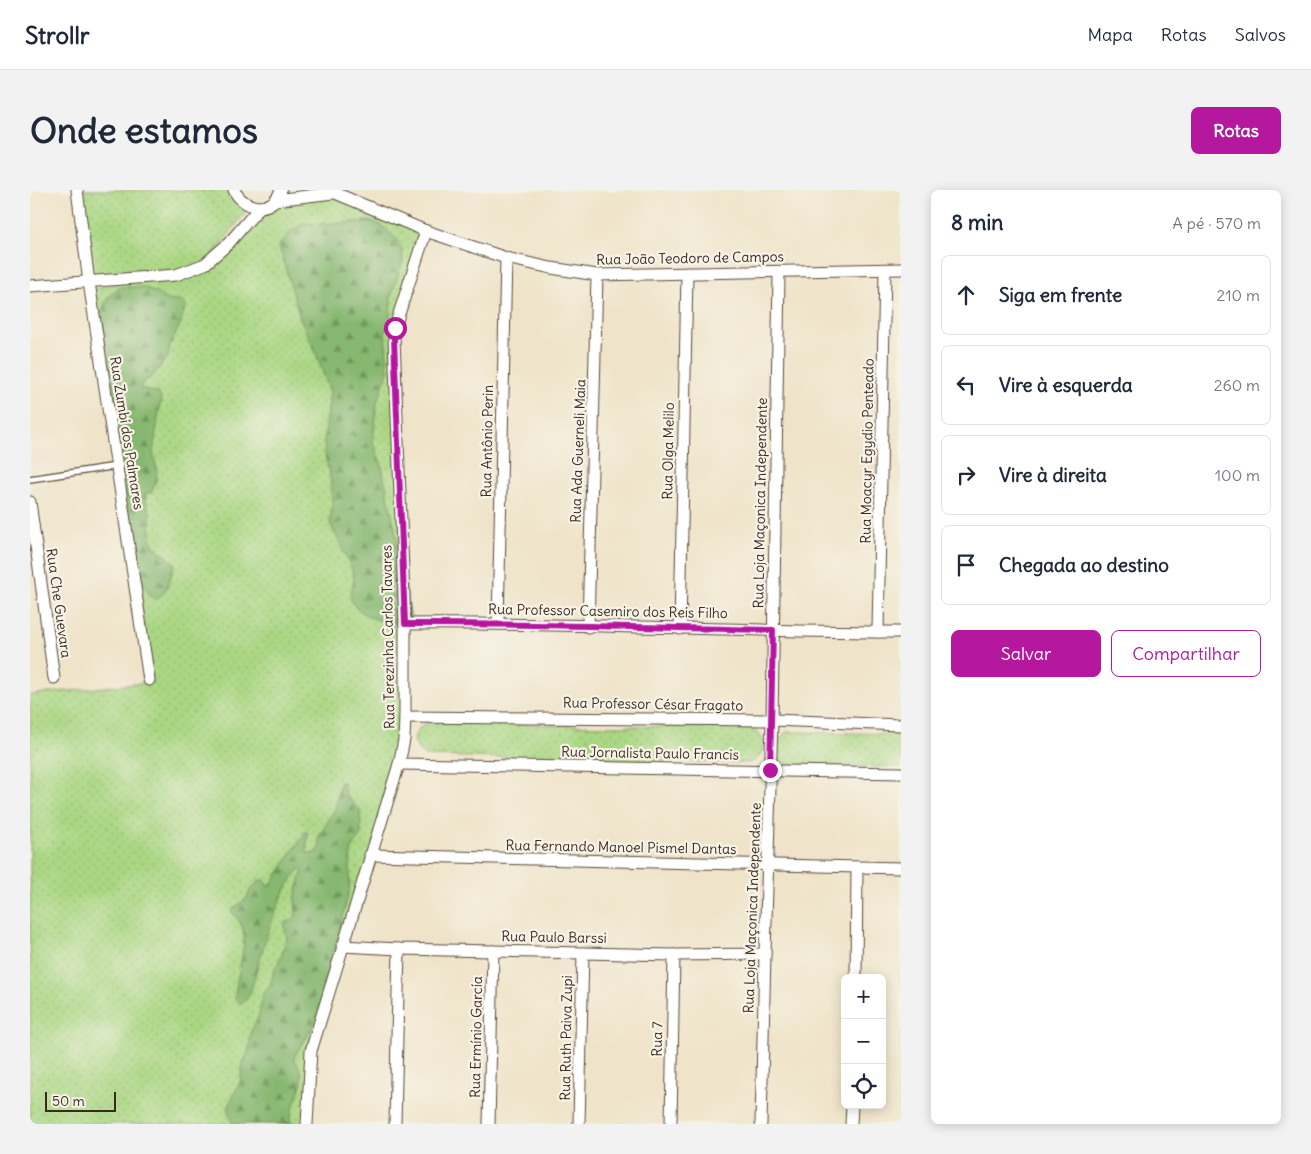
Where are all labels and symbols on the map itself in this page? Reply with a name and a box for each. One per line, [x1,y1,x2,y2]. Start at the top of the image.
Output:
street label: Rua João Teodoro de Campos [596,247,784,269]
route start [384,317,407,340]
street label: Rua Zumbí dos Palmares [106,355,148,511]
street label: Rua Moacyr Egydio Penteado [856,358,878,544]
street label: Rua Ada Guerneli Maia [566,379,590,523]
street label: Rua Antônio Perin [477,385,497,497]
street label: Rua Loja Maçonica Independente [749,397,771,609]
street label: Rua Olga Melilo [658,402,678,500]
street label: Rua Terezinha Carlos Tavares [377,545,399,729]
street label: Rua Che Guevara [42,547,76,659]
street label: Rua Professor Casemiro dos Reis Filho [488,600,728,622]
street label: Rua Professor César Fragato [563,693,744,715]
street label: Rua Jornalista Paulo Francis [561,742,739,764]
route end [759,759,782,782]
street label: Rua Loja Maçonica Independente [739,802,765,1014]
street label: Rua Fernando Manoel Pismel Dantas [505,836,737,858]
street label: Rua Paulo Barssi [501,927,607,947]
street label: Rua Ruth Paiva Zupi [556,975,576,1101]
street label: Rua Ermínio García [466,976,486,1098]
street label: Rua 7 [648,1021,666,1057]
scale bar [45,1089,116,1112]

